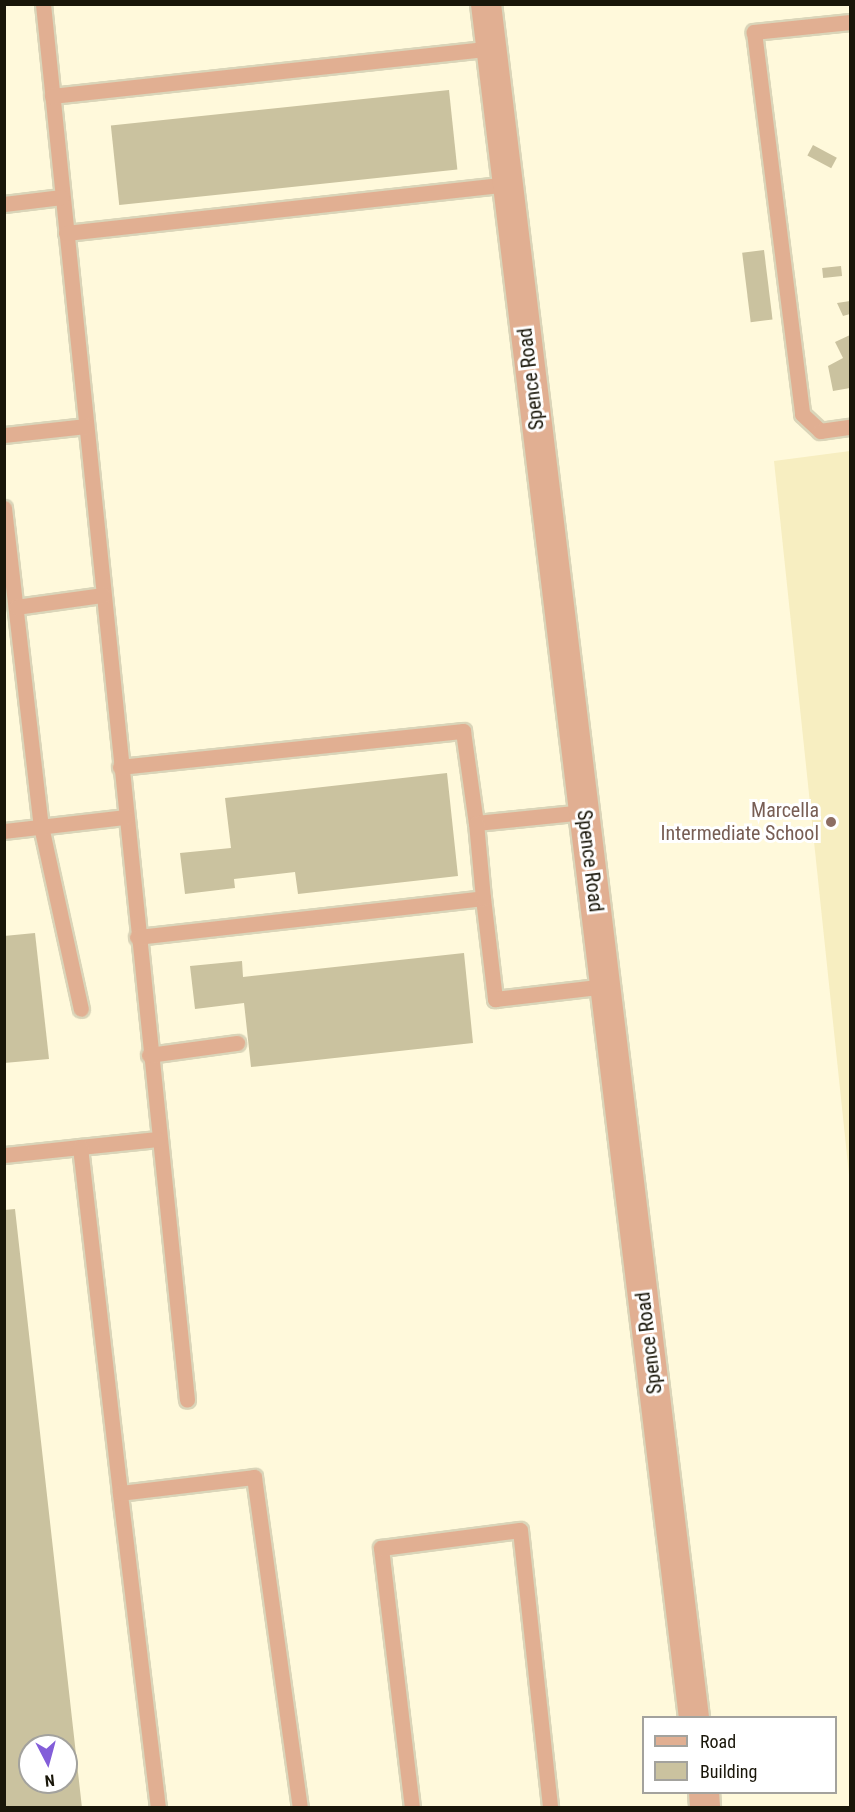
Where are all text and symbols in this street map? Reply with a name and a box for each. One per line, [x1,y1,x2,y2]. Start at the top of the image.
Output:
street label: Spence Road [513,327,549,431]
place label: Marcella Intermediate School [661,798,819,845]
street label: Spence Road [572,809,608,913]
marker: Marcella Intermediate School [824,815,838,829]
street label: Spence Road [631,1291,667,1395]
legend [642,1716,837,1794]
text: Road [700,1731,736,1752]
north arrow [18,1734,78,1794]
text: Building [700,1761,757,1782]
text: N [44,1770,56,1790]

